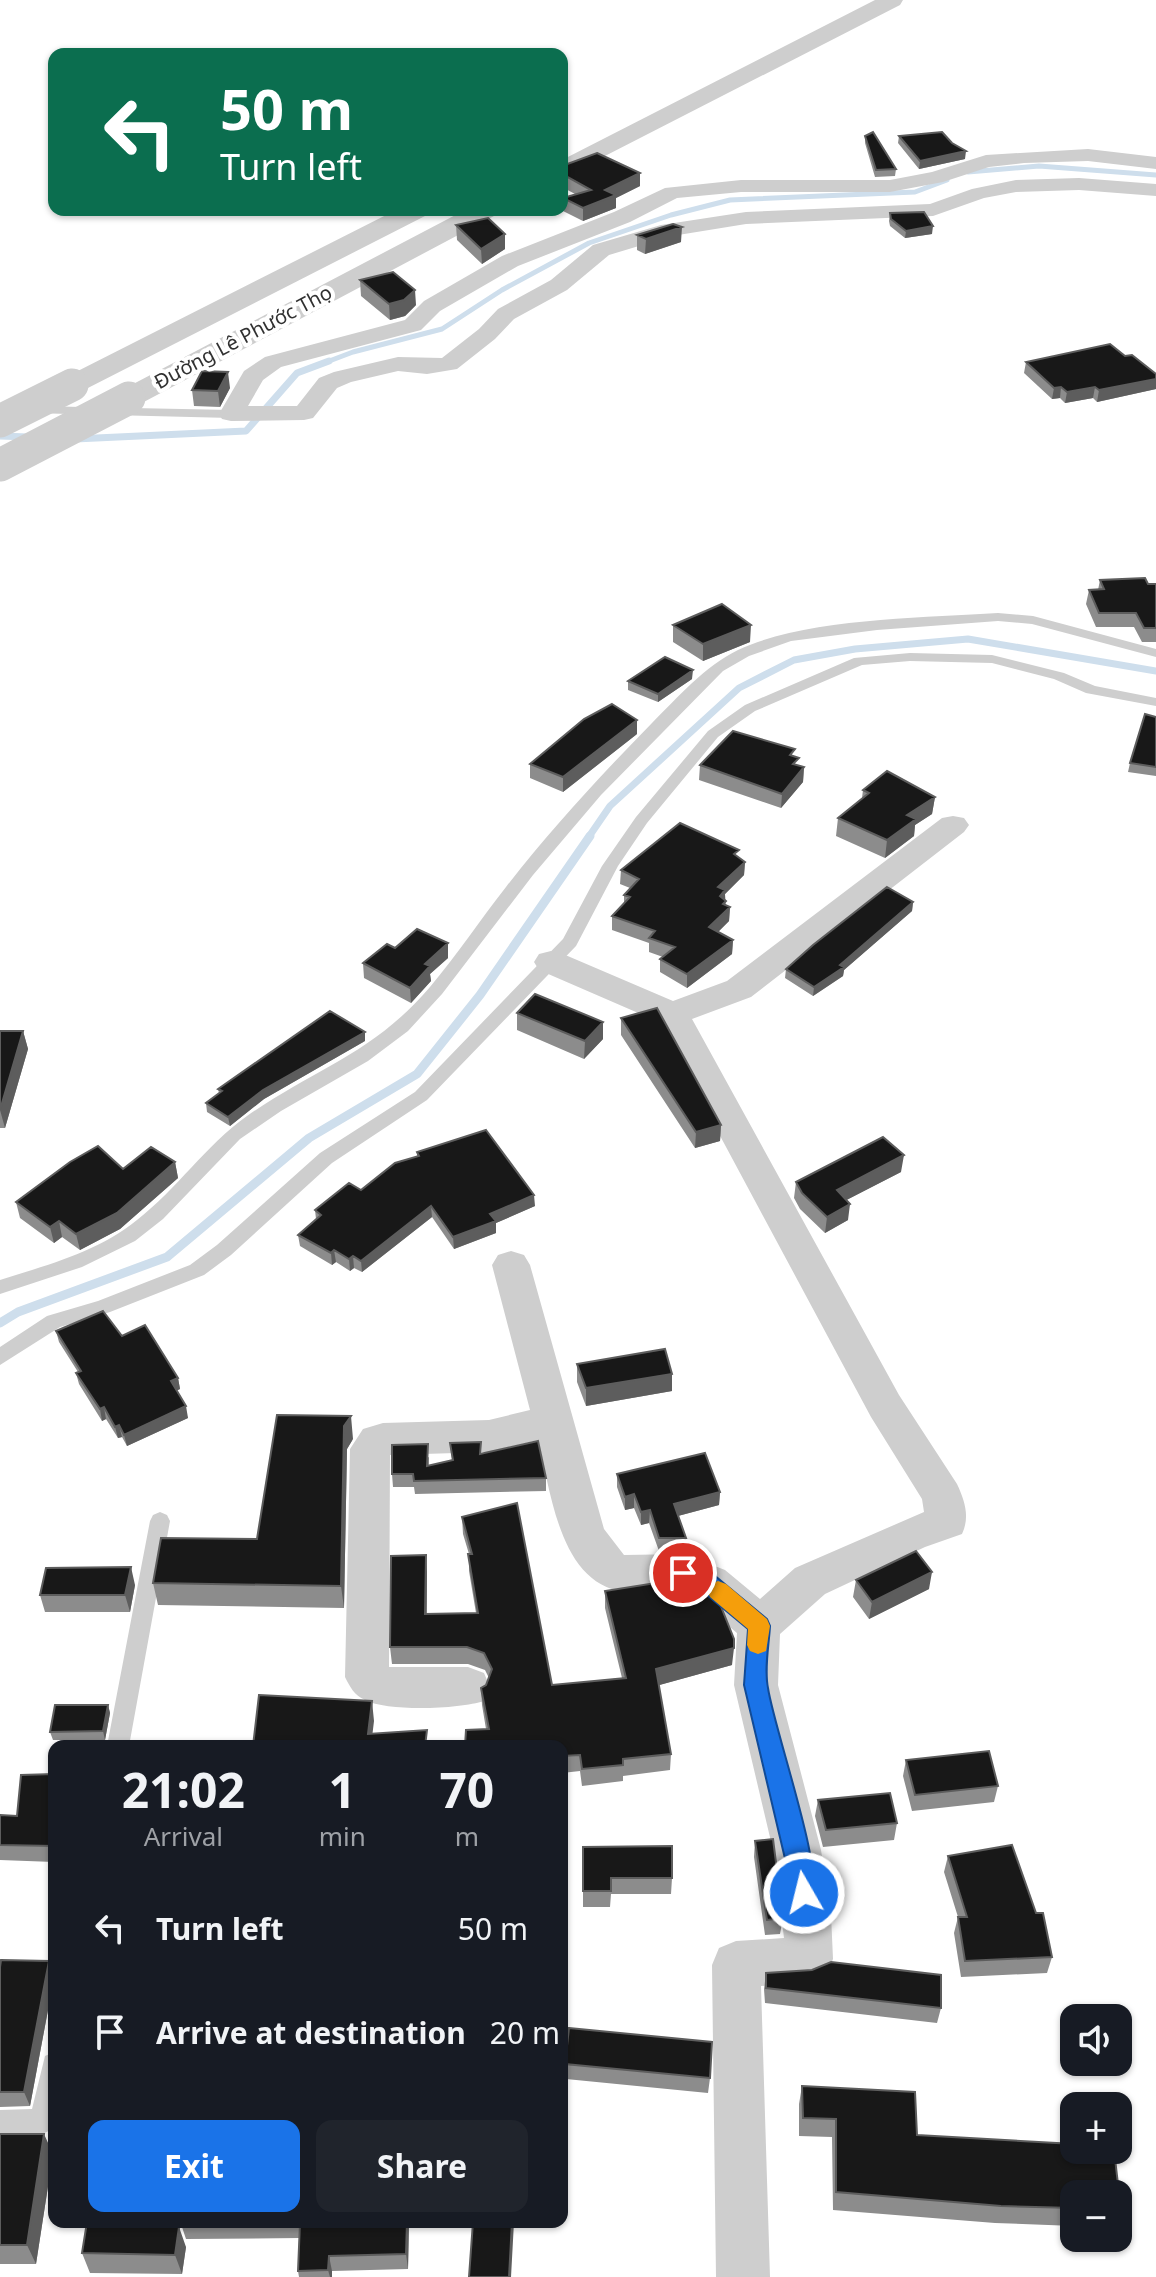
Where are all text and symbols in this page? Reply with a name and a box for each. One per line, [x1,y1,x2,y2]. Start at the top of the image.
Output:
text: 50 m [220,70,353,146]
icon: left [88,80,192,184]
text: Turn left [220,142,362,191]
street label: Đường Lê Phước Thọ [149,278,336,395]
pin [649,1539,717,1607]
icon: arrive [661,1551,705,1595]
text: 21:02 [122,1757,245,1822]
text: 1 [328,1757,356,1822]
text: 70 [439,1757,494,1822]
text: Arrival [144,1818,223,1854]
text: min [319,1818,366,1854]
text: m [455,1818,479,1854]
position arrow [762,1851,846,1935]
icon: left [88,1906,132,1950]
text: Turn left [156,1908,284,1949]
text: 50 m [458,1908,528,1949]
map controls [1060,2004,1132,2252]
button: sound [1060,2004,1132,2076]
icon: arrive [88,2010,132,2054]
text: Arrive at destination [156,2012,466,2053]
text: 20 m [490,2012,560,2053]
button: + [1060,2092,1132,2164]
button: Exit [88,2120,300,2212]
button: Share [316,2120,528,2212]
button: − [1060,2180,1132,2252]

